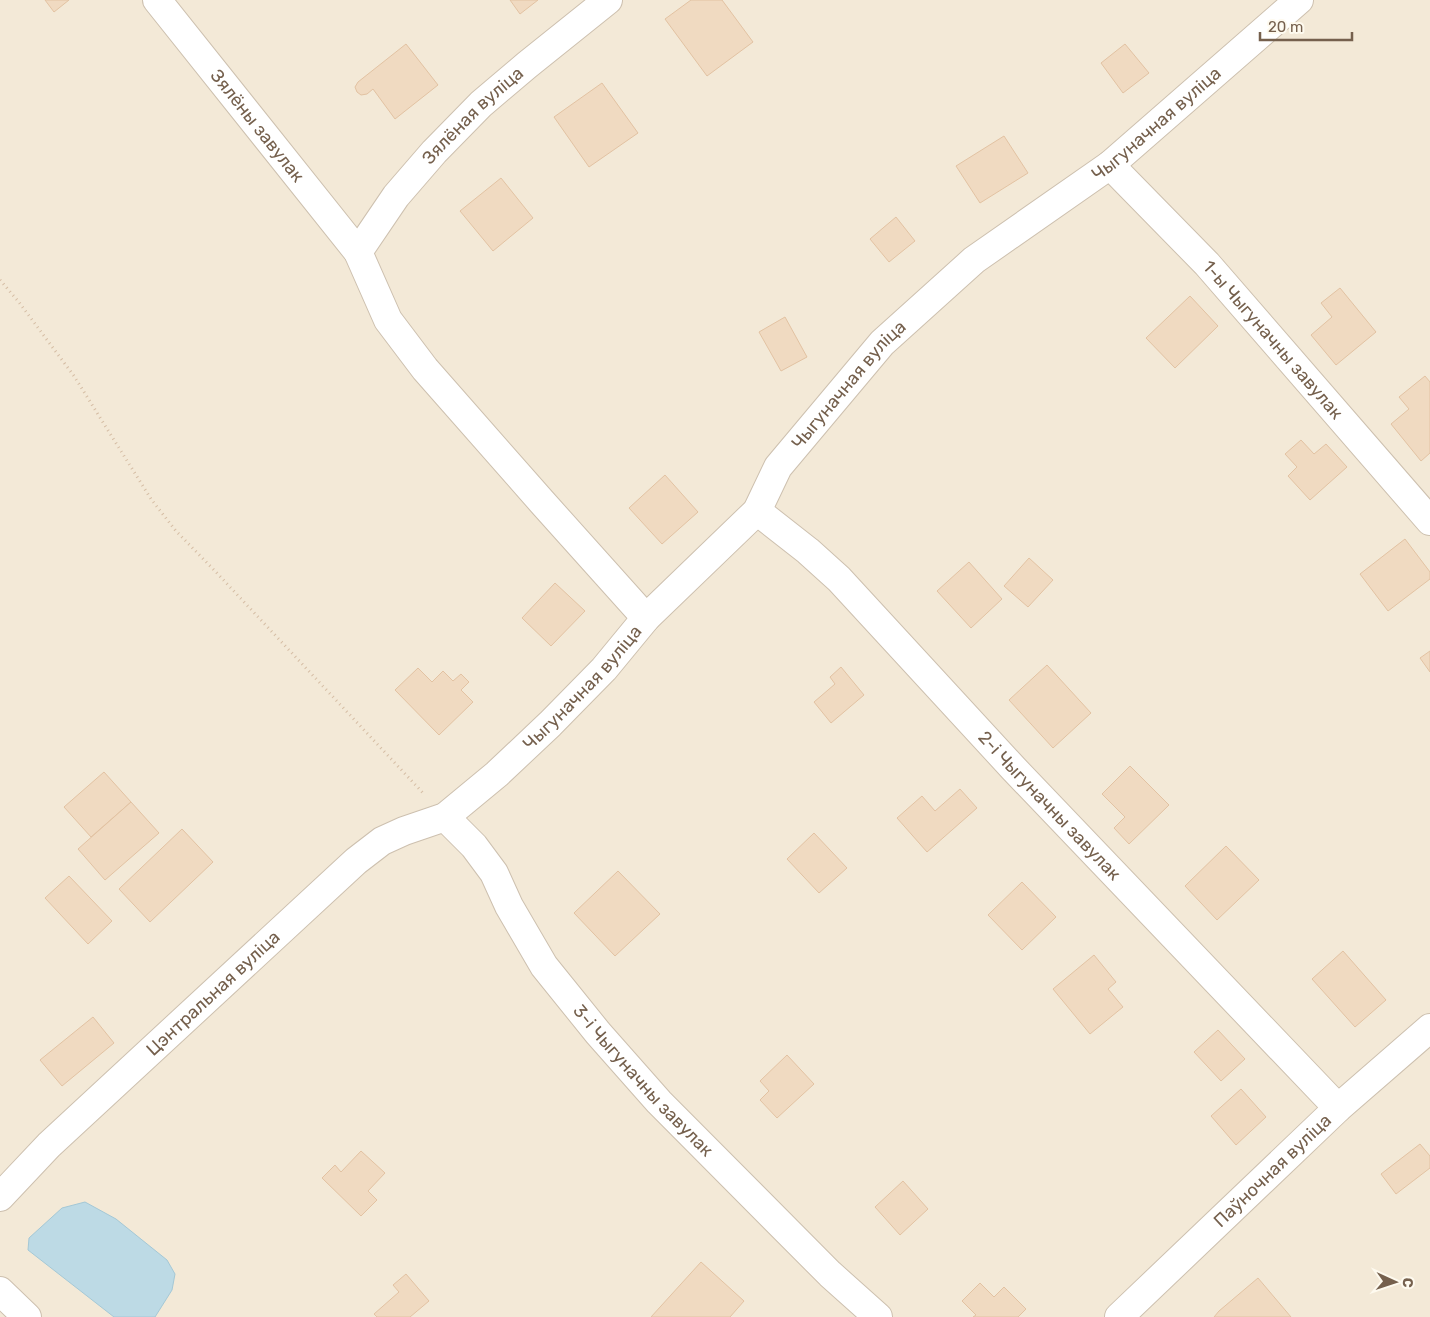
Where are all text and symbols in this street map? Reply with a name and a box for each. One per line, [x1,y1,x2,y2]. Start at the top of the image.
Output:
scale bar [1260,10,1352,42]
text: 20 m [1268,18,1303,36]
street label: Зялёная вуліца [417,62,528,169]
street label: Чыгуначная вуліца [1088,62,1225,185]
street label: Зялёны завулак [206,65,309,187]
street label: 1-ы Чыгуначны завулак [1198,256,1348,424]
street label: Чыгуначная вуліца [787,316,911,453]
street label: Чыгуначная вуліца [518,621,646,755]
street label: 2-і Чыгуначны завулак [974,727,1126,885]
street label: Цэнтральная вуліца [142,926,284,1060]
street label: 3-і Чыгуначны завулак [568,1000,718,1161]
street label: Паўночная вуліца [1209,1109,1336,1232]
north arrow [1370,1257,1420,1307]
text: С [1399,1277,1416,1288]

